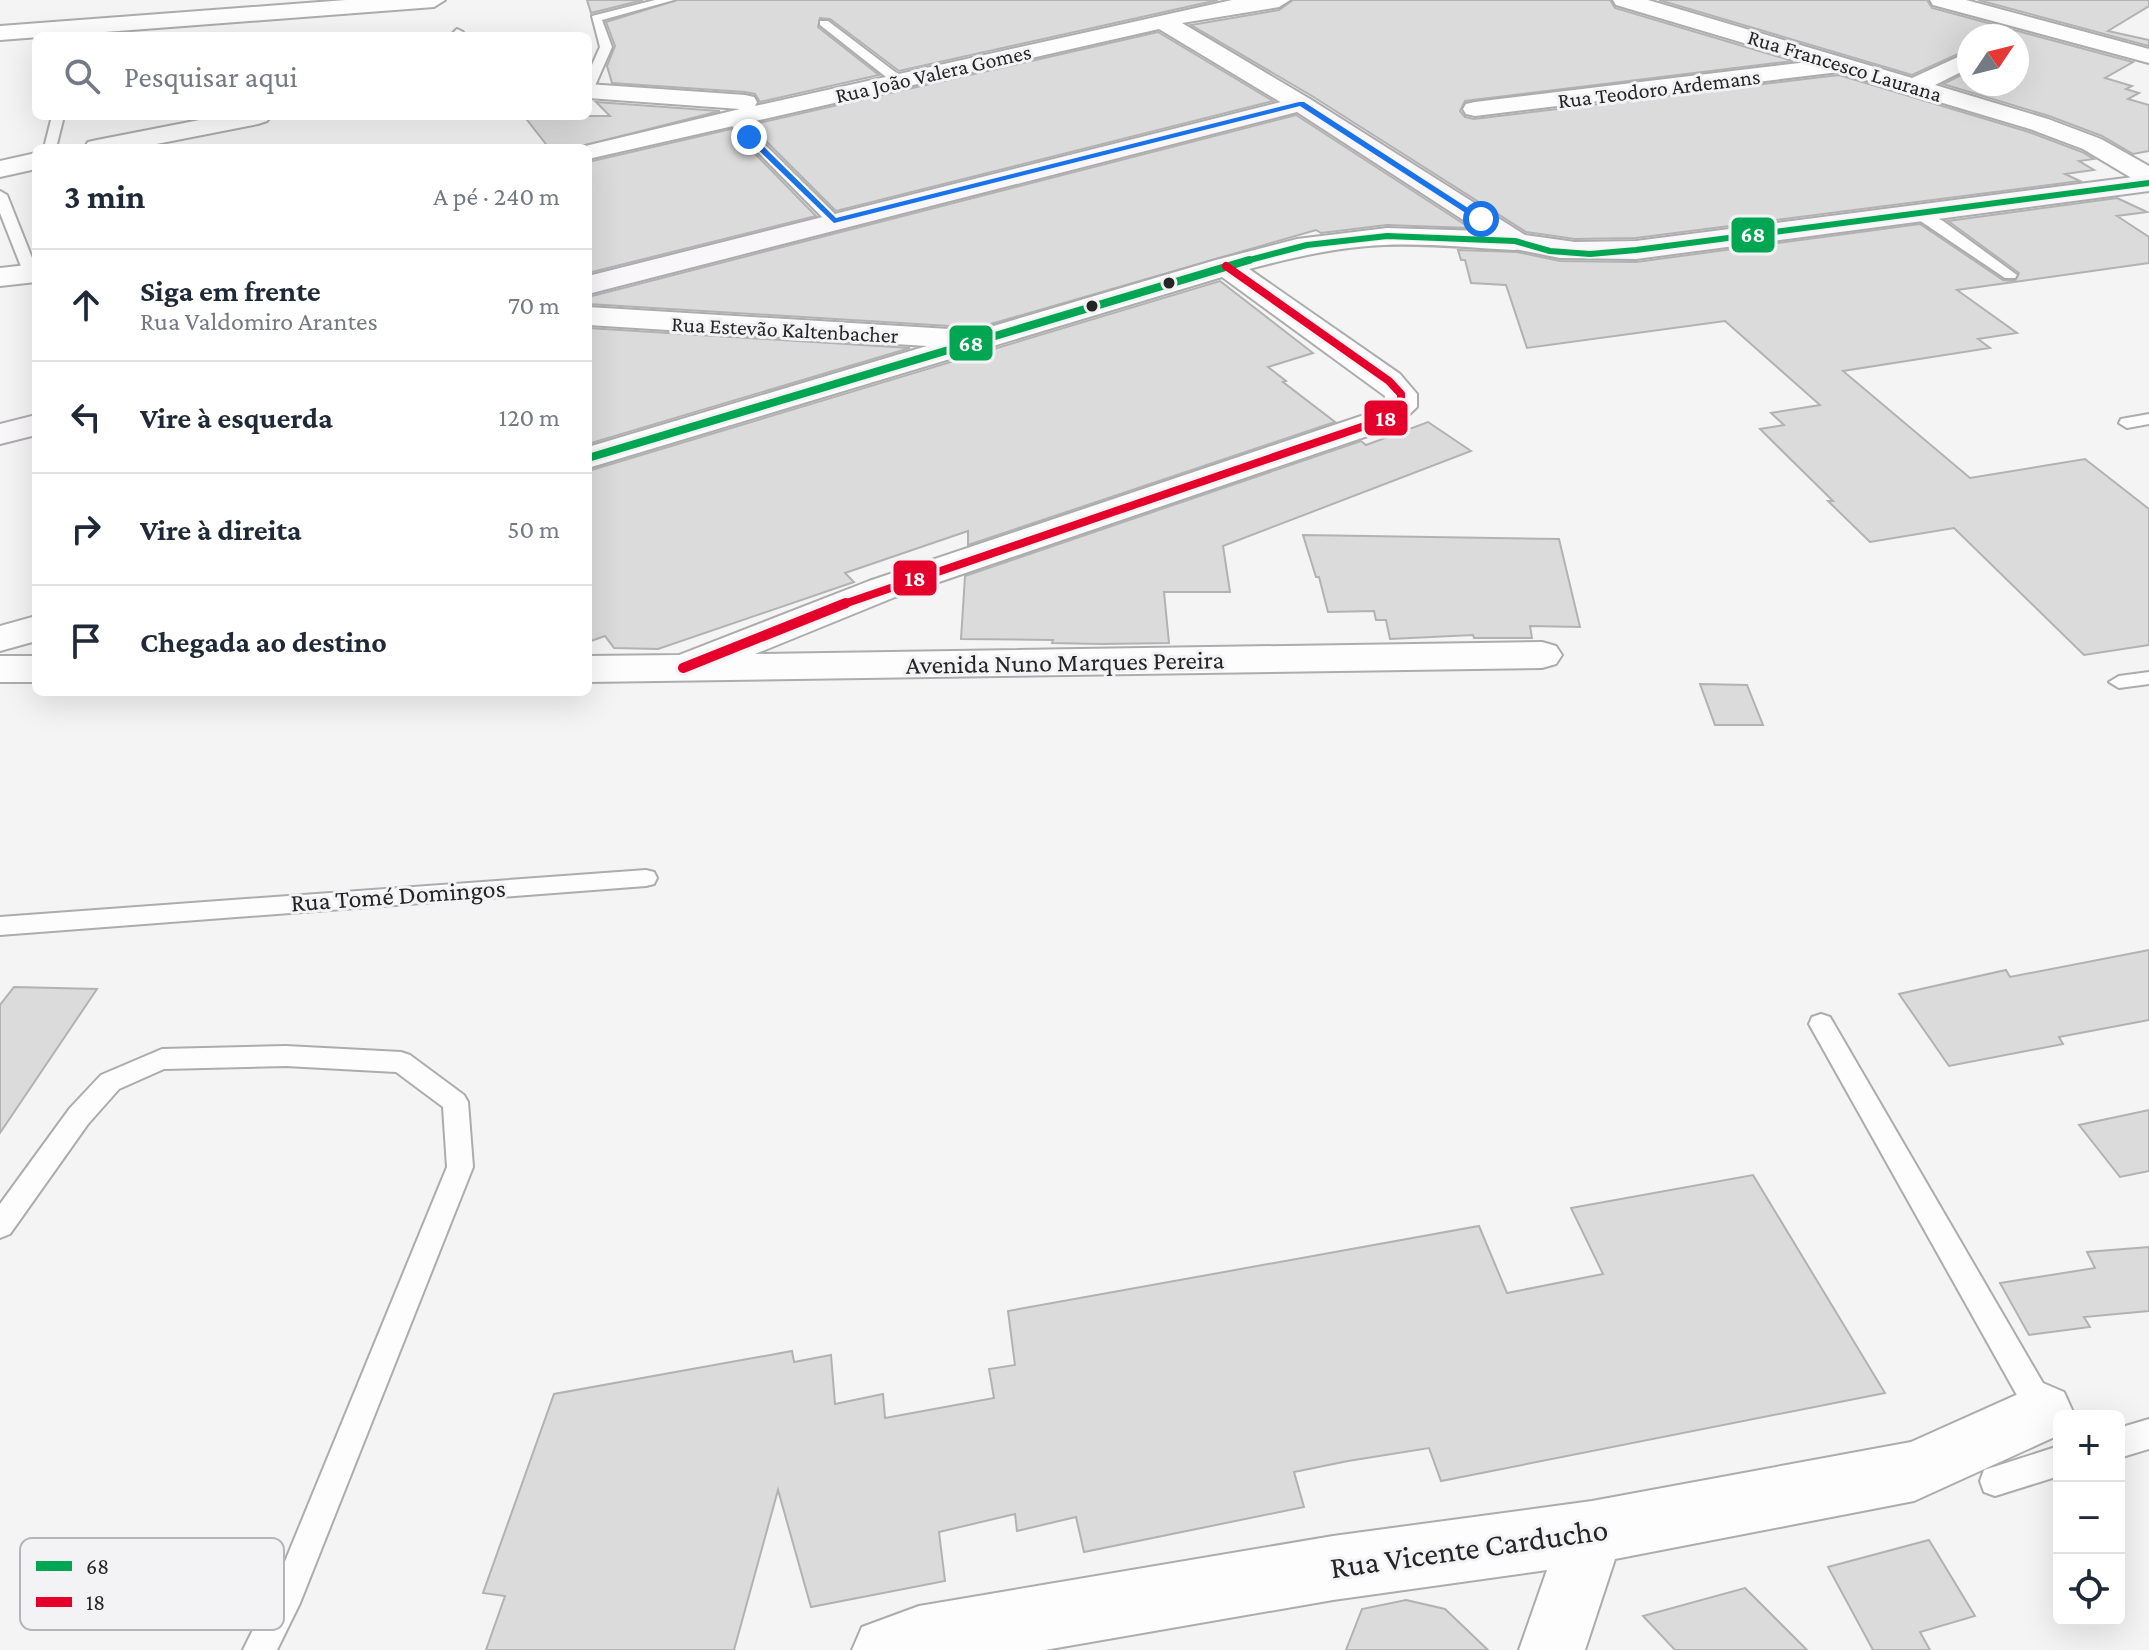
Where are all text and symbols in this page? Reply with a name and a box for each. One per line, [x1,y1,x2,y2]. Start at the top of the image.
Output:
street label: Rua Francesco Laurana [1745,24,1945,107]
north arrow [1957,24,2029,96]
search box [32,32,592,120]
street label: Rua João Valera Gomes [833,39,1033,108]
icon: search [60,54,104,98]
text: Pesquisar aqui [124,60,298,93]
street label: Rua Teodoro Ardemans [1556,64,1762,113]
route end [731,119,767,155]
text: 3 min [64,178,145,215]
text: A pé · 240 m [433,182,560,211]
route start [1463,201,1499,237]
line badge: 68 [1730,216,1776,254]
text: 68 [1741,222,1765,247]
text: Siga em frente [140,274,321,307]
unlabelled marker [1161,275,1177,291]
icon: ahead [64,283,108,327]
text: 70 m [508,291,560,320]
unlabelled marker [1084,298,1100,314]
text: Rua Valdomiro Arantes [140,307,378,336]
street label: Rua Estevão Kaltenbacher [671,311,899,348]
line badge: 68 [948,324,994,362]
text: 68 [959,331,983,356]
icon: left [64,395,108,439]
line badge: 18 [1363,399,1409,437]
text: Vire à esquerda [140,401,333,434]
text: 120 m [499,403,560,432]
text: 18 [1375,406,1397,431]
icon: right [64,507,108,551]
text: Vire à direita [140,513,302,546]
text: 50 m [507,515,560,544]
line badge: 18 [892,559,938,597]
text: 18 [904,566,926,591]
icon: arrive [64,619,108,663]
text: Chegada ao destino [140,625,387,658]
street label: Avenida Nuno Marques Pereira [905,645,1225,680]
street label: Rua Tomé Domingos [290,874,507,917]
map controls [2053,1410,2125,1626]
button: + [2053,1410,2125,1482]
button: − [2053,1482,2125,1554]
street label: Rua Vicente Carducho [1328,1511,1610,1585]
legend [20,1538,284,1630]
text: 68 [86,1554,109,1579]
button: locate [2053,1554,2125,1626]
text: 18 [86,1590,105,1615]

